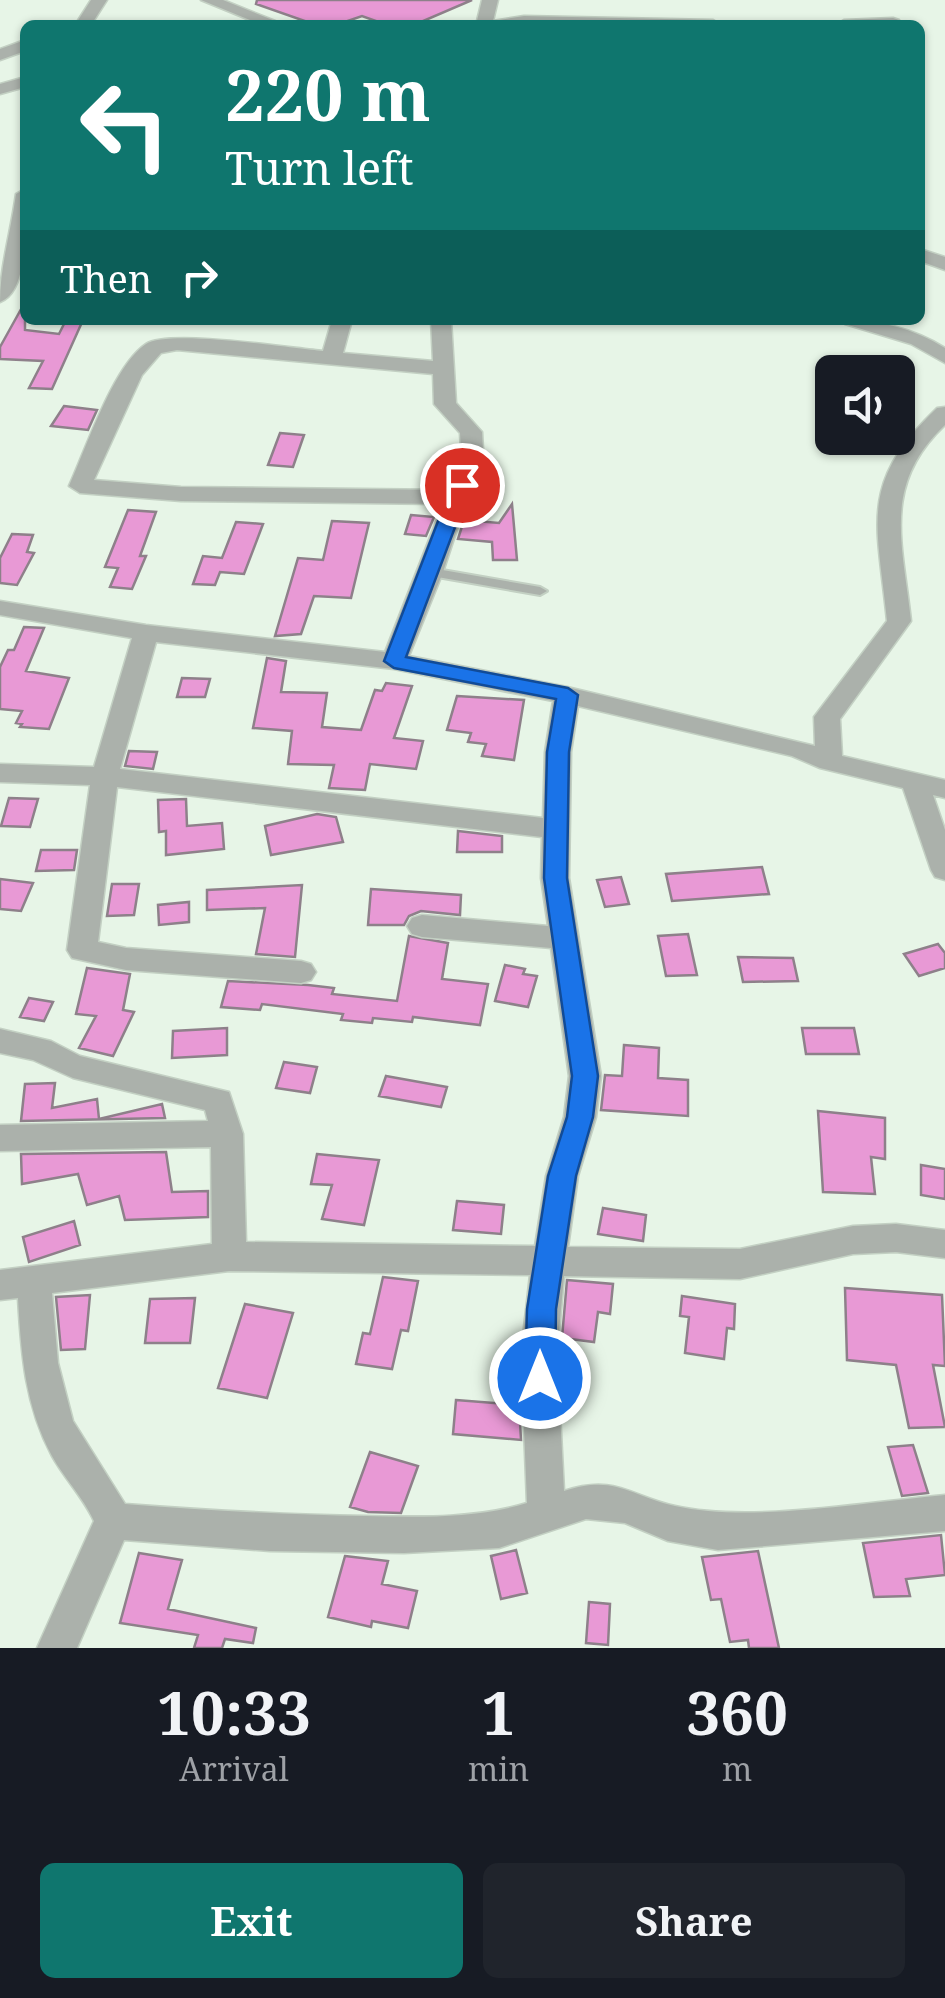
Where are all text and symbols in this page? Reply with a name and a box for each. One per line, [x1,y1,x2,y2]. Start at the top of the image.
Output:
text: 220 m [225,46,431,142]
icon: left [60,60,190,190]
text: Turn left [225,137,414,198]
icon: right [172,250,227,305]
text: Then [60,252,152,304]
map controls [815,355,915,455]
button: sound [815,355,915,455]
pin [420,443,505,528]
icon: arrive [435,458,490,513]
position arrow [488,1326,592,1430]
text: 10:33 [157,1671,311,1753]
text: 1 [482,1671,516,1753]
text: 360 [686,1671,788,1753]
text: Arrival [179,1747,289,1790]
text: min [468,1747,529,1790]
text: m [722,1747,752,1790]
button: Exit [40,1863,463,1978]
button: Share [483,1863,905,1978]

